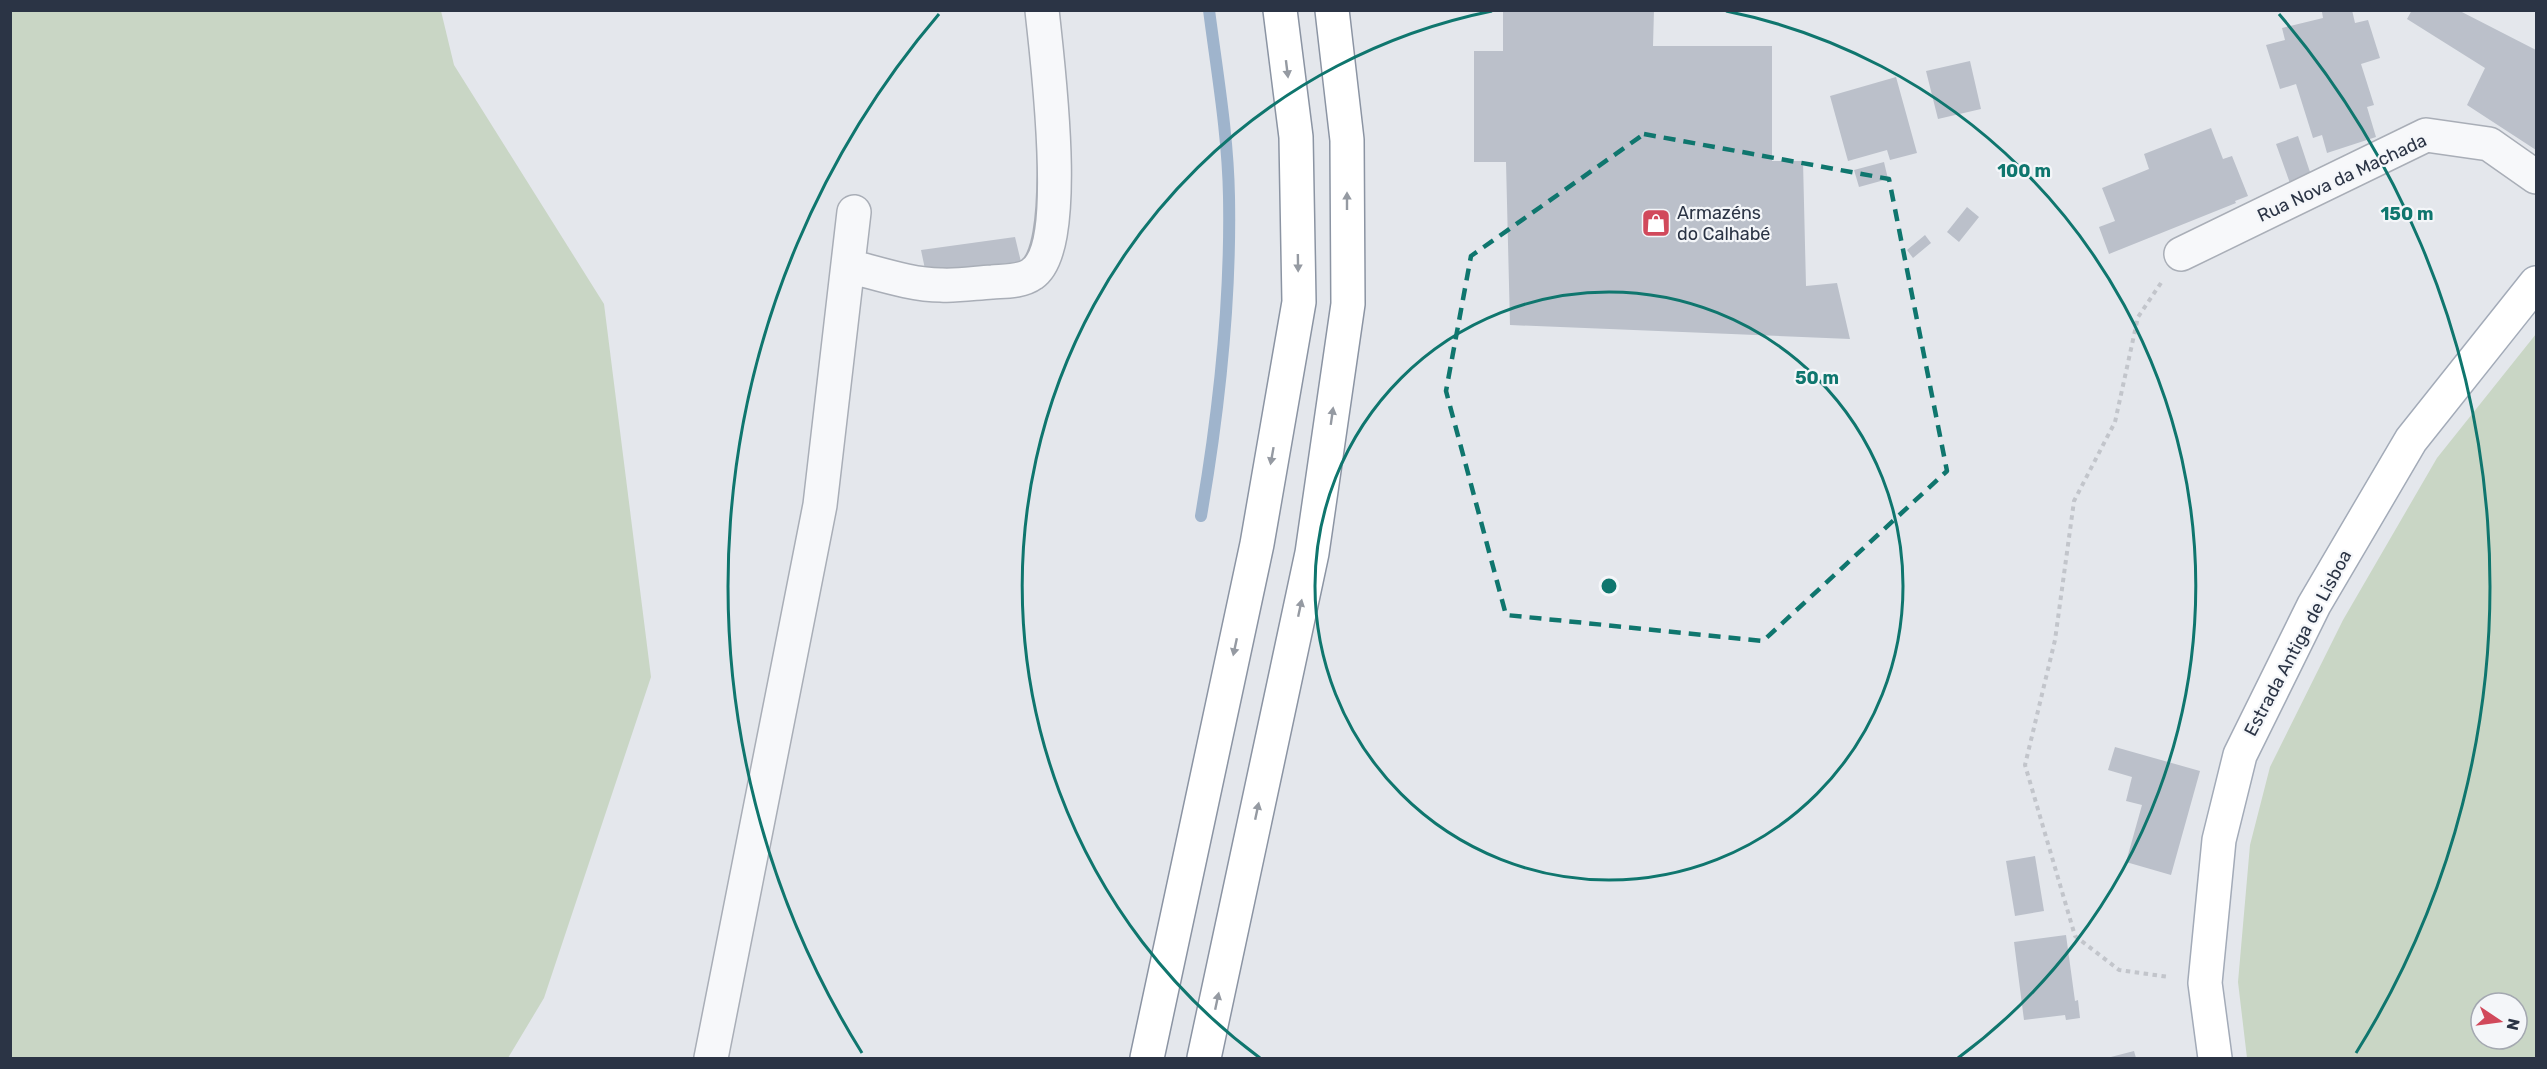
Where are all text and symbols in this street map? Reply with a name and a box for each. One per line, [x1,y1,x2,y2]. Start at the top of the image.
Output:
one-way arrow [1283,59,1292,78]
street label: Rua Nova da Machada [2254,129,2430,227]
text: 100 m [1997,160,2051,182]
one-way arrow [1342,191,1352,210]
place label: Armazéns do Calhabé [1677,202,1770,245]
text: 150 m [2380,203,2434,225]
shop icon: Armazéns do Calhabé [1640,207,1672,239]
one-way arrow [1293,253,1303,272]
text: 50 m [1795,367,1839,389]
one-way arrow [1327,406,1336,425]
one-way arrow [1268,446,1277,465]
street label: Estrada Antiga de Lisboa [2240,546,2356,740]
centre of rings [1599,576,1619,596]
one-way arrow [1296,599,1306,617]
one-way arrow [1230,638,1239,657]
one-way arrow [1253,801,1263,820]
north arrow [2469,991,2529,1051]
one-way arrow [1212,992,1222,1011]
text: N [2503,1017,2524,1032]

